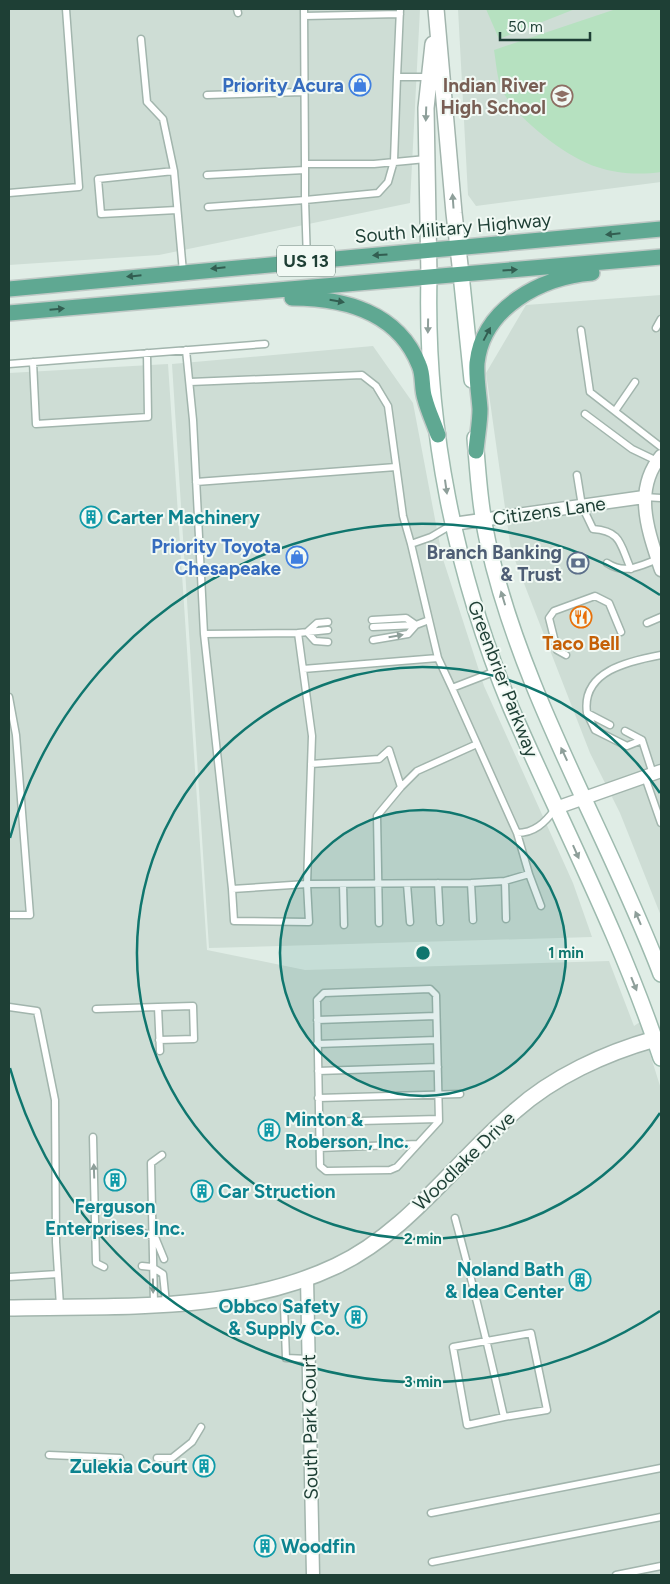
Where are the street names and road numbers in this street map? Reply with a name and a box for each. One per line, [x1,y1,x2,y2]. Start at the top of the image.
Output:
street label: South Military Highway [354,208,552,248]
road number: US 13 [277,246,335,276]
street label: Citizens Lane [491,492,607,530]
street label: Greenbrier Parkway [463,597,543,761]
street label: Woodlake Drive [408,1107,520,1215]
street label: South Park Court [297,1354,323,1500]

